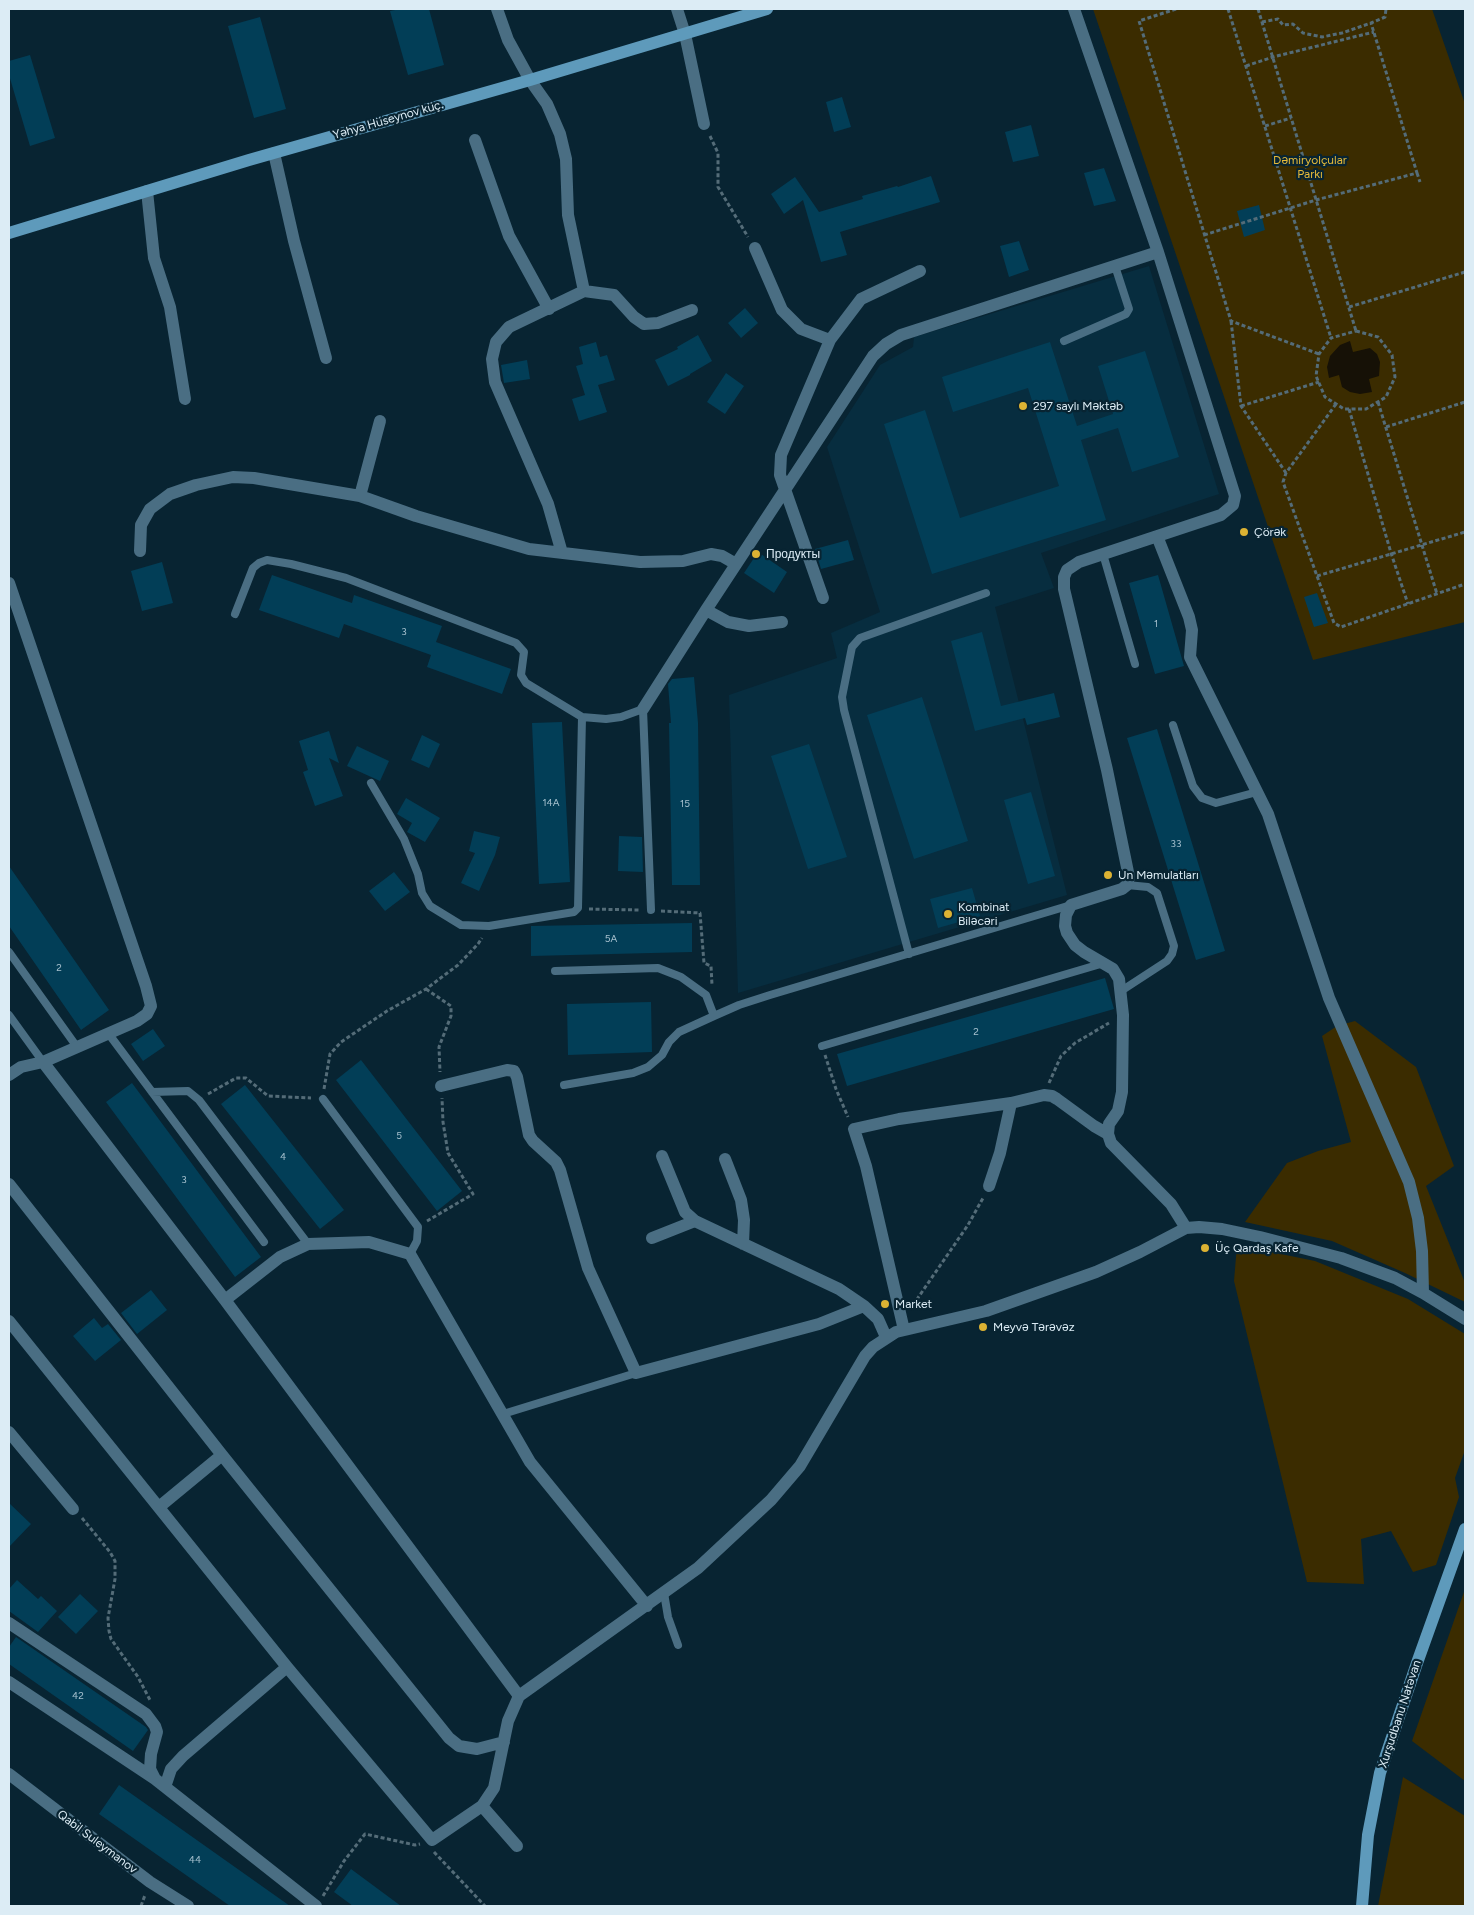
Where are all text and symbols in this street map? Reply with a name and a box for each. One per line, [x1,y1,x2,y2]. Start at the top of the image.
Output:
street label: Yəhya Hüseynov küç. [331,97,445,143]
park label: Dəmiryolçular Parkı [1273,153,1347,181]
place label: 297 saylı Məktəb [1033,399,1123,413]
marker: 297 saylı Məktəb [1017,400,1029,412]
place label: Çörək [1254,525,1286,539]
marker: Çörək [1238,526,1250,538]
place label: Продукты [766,547,820,561]
marker: Продукты [750,548,762,560]
house number: 1 [1154,618,1158,630]
house number: 3 [401,626,407,638]
house number: 14A [542,797,560,809]
house number: 15 [680,798,690,810]
house number: 33 [1171,838,1181,850]
place label: Un Məmulatları [1118,868,1199,882]
marker: Un Məmulatları [1102,869,1114,881]
place label: Kombinat Biləcəri [958,900,1010,928]
marker: Kombinat Biləcəri [942,908,954,920]
house number: 5A [605,933,617,945]
house number: 2 [56,962,62,974]
house number: 2 [973,1026,979,1038]
house number: 5 [396,1130,402,1142]
house number: 4 [280,1151,286,1163]
house number: 3 [181,1174,187,1186]
place label: Üç Qardaş Kafe [1215,1241,1299,1255]
marker: Üç Qardaş Kafe [1199,1242,1211,1254]
place label: Market [895,1297,932,1311]
marker: Market [879,1298,891,1310]
place label: Meyvə Tərəvəz [993,1320,1075,1334]
marker: Meyvə Tərəvəz [977,1321,989,1333]
street label: Xurşudbanu Natəvan [1376,1658,1424,1770]
house number: 42 [72,1690,84,1702]
street label: Qabil Suleymanov [54,1807,140,1877]
house number: 44 [189,1854,201,1866]

